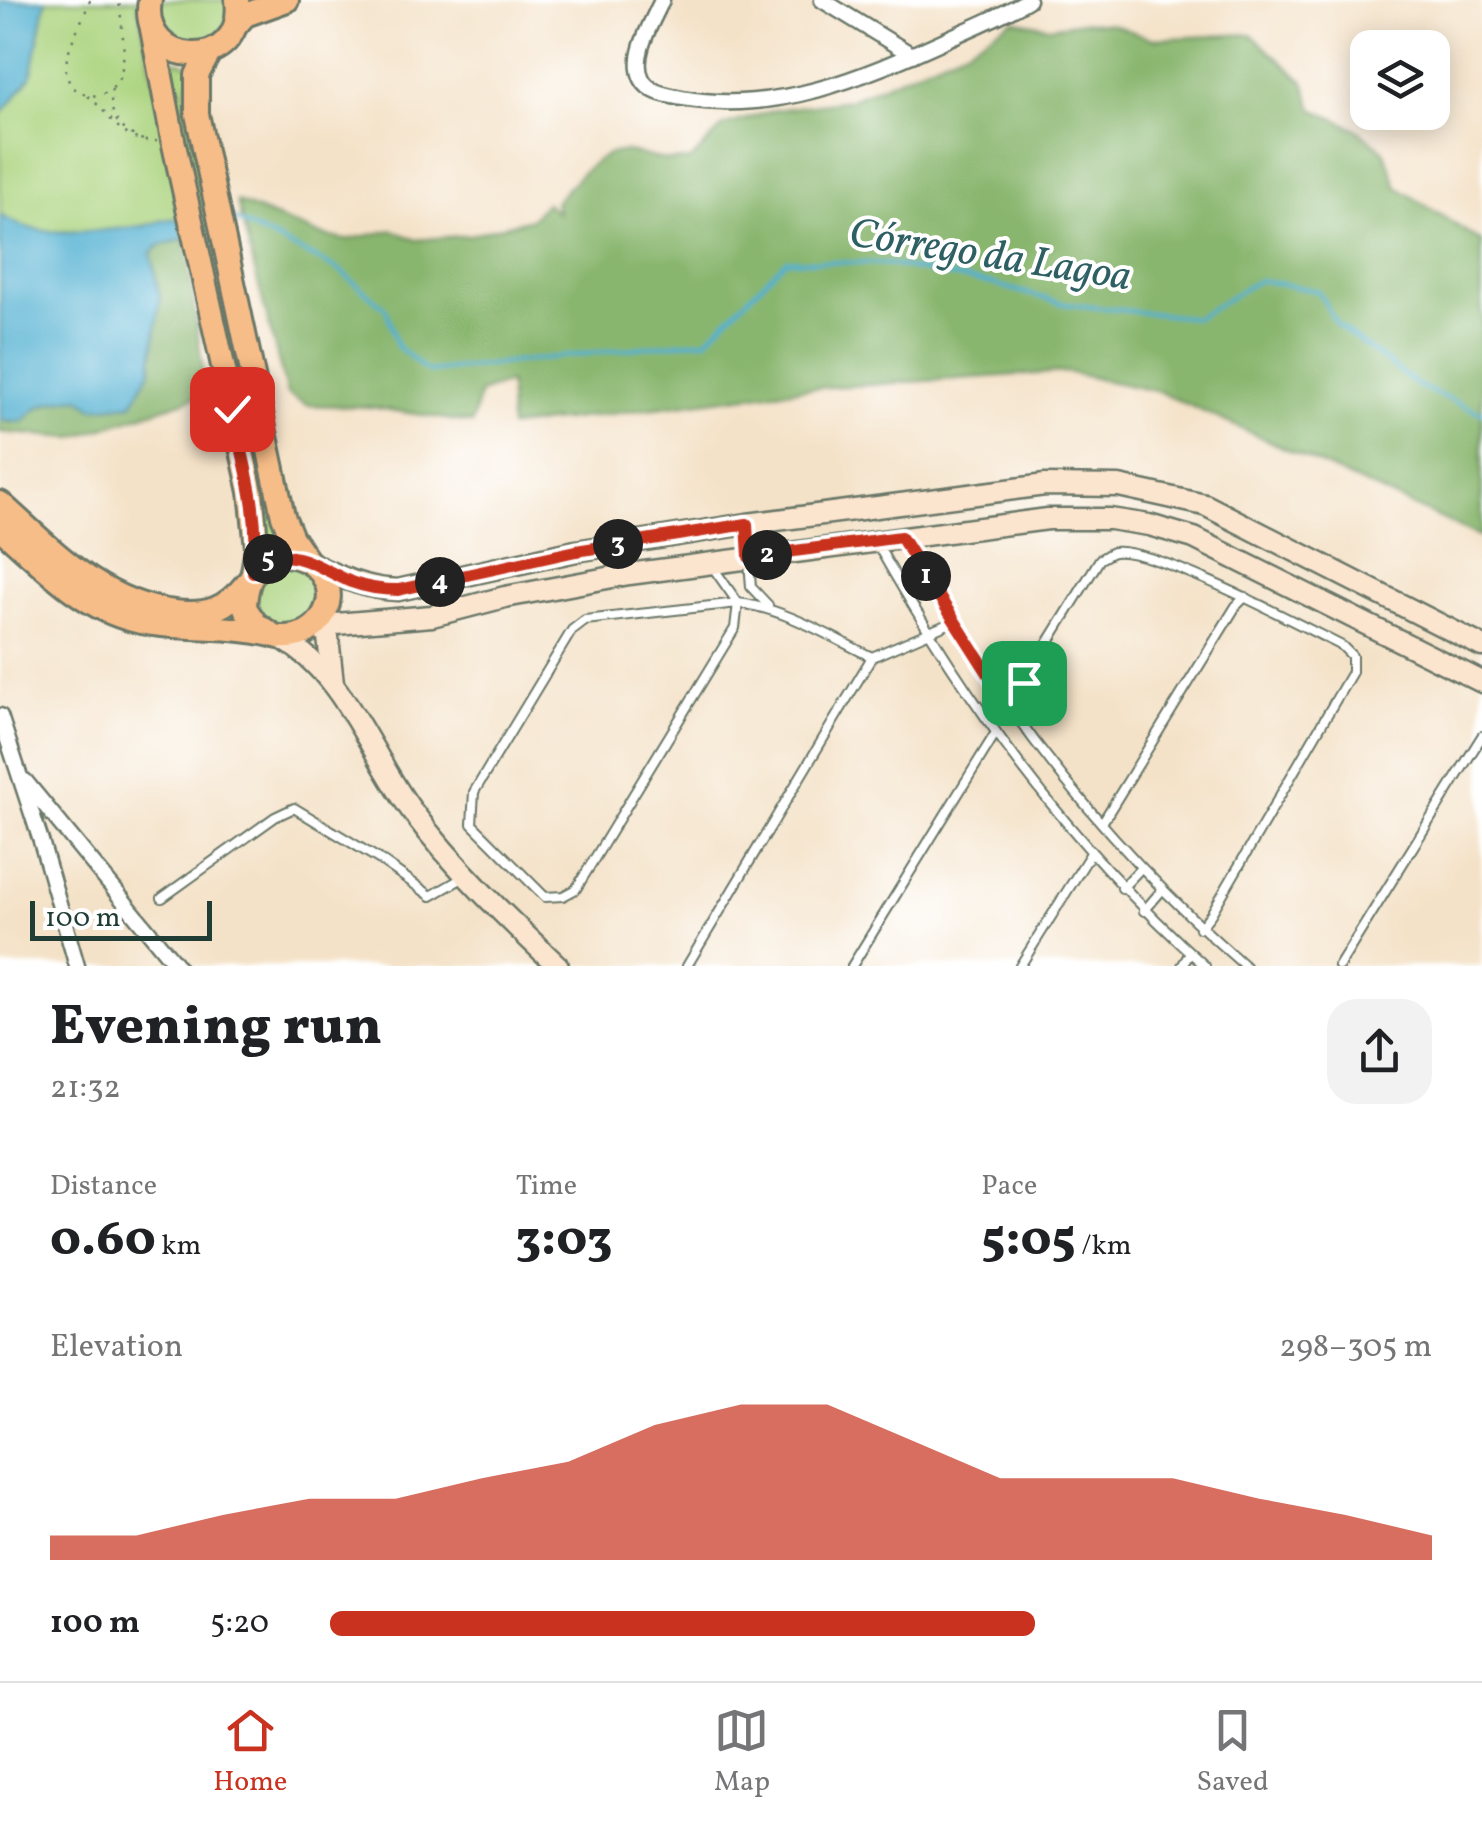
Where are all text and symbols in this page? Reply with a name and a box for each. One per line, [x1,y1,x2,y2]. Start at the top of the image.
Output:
map controls [1350,30,1450,130]
button: layers [1350,30,1450,130]
water label: Córrego da Lagoa [845,206,1135,308]
pin [190,367,275,452]
icon: check [205,382,260,437]
pin: 3 [593,519,643,569]
text: 3 [611,524,625,563]
pin: 2 [742,530,792,580]
pin: 5 [243,534,293,584]
text: 2 [760,535,774,574]
text: 5 [261,539,275,578]
pin: 1 [901,551,951,601]
text: 1 [920,556,932,595]
pin: 4 [415,557,465,607]
text: 4 [432,562,448,601]
pin [982,641,1067,726]
icon: arrive [997,656,1052,711]
scale bar [30,896,212,940]
text: 100 m [45,899,120,938]
text: Evening run [50,991,382,1067]
button: share [1327,999,1432,1104]
text: 21:32 [50,1067,121,1111]
text: Distance [50,1167,157,1206]
text: Time [516,1167,577,1206]
text: Pace [981,1167,1037,1206]
text: 0.60 [50,1206,156,1276]
text: 3:03 [516,1206,613,1276]
text: 5:05 [981,1206,1076,1276]
text: km [156,1227,201,1266]
text: /km [1076,1227,1131,1266]
text: Elevation [50,1326,183,1370]
text: 298–305 m [1279,1326,1432,1370]
text: 100 m [50,1602,140,1646]
text: 5:20 [210,1602,269,1646]
tab: Home [213,1703,287,1802]
tab: Map [714,1703,770,1802]
tab: Saved [1197,1703,1269,1802]

